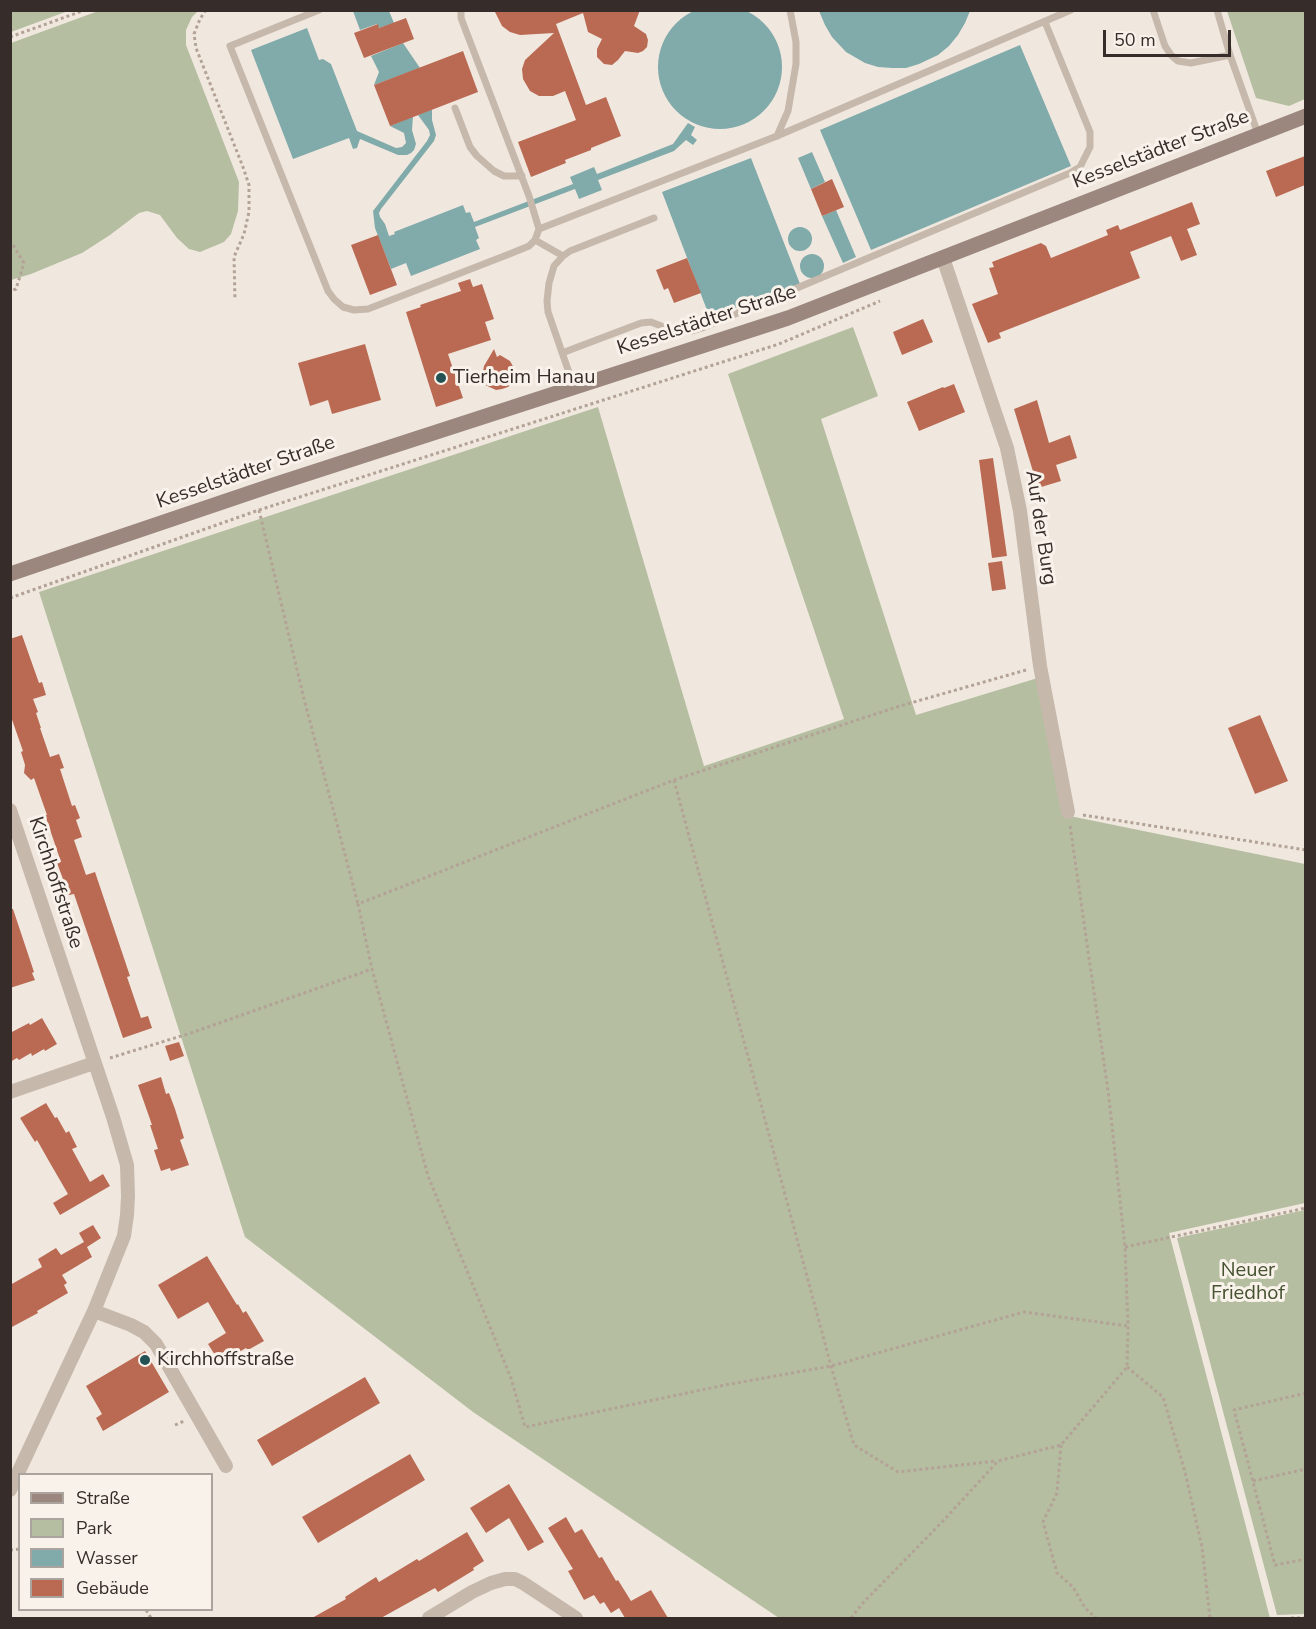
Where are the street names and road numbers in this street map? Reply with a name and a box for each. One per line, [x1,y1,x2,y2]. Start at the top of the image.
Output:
street label: Kesselstädter Straße [1069,105,1253,195]
street label: Kesselstädter Straße [614,281,800,361]
street label: Kesselstädter Straße [154,431,338,515]
street label: Auf der Burg [1019,469,1061,587]
street label: Kirchhoffstraße [22,814,88,952]

